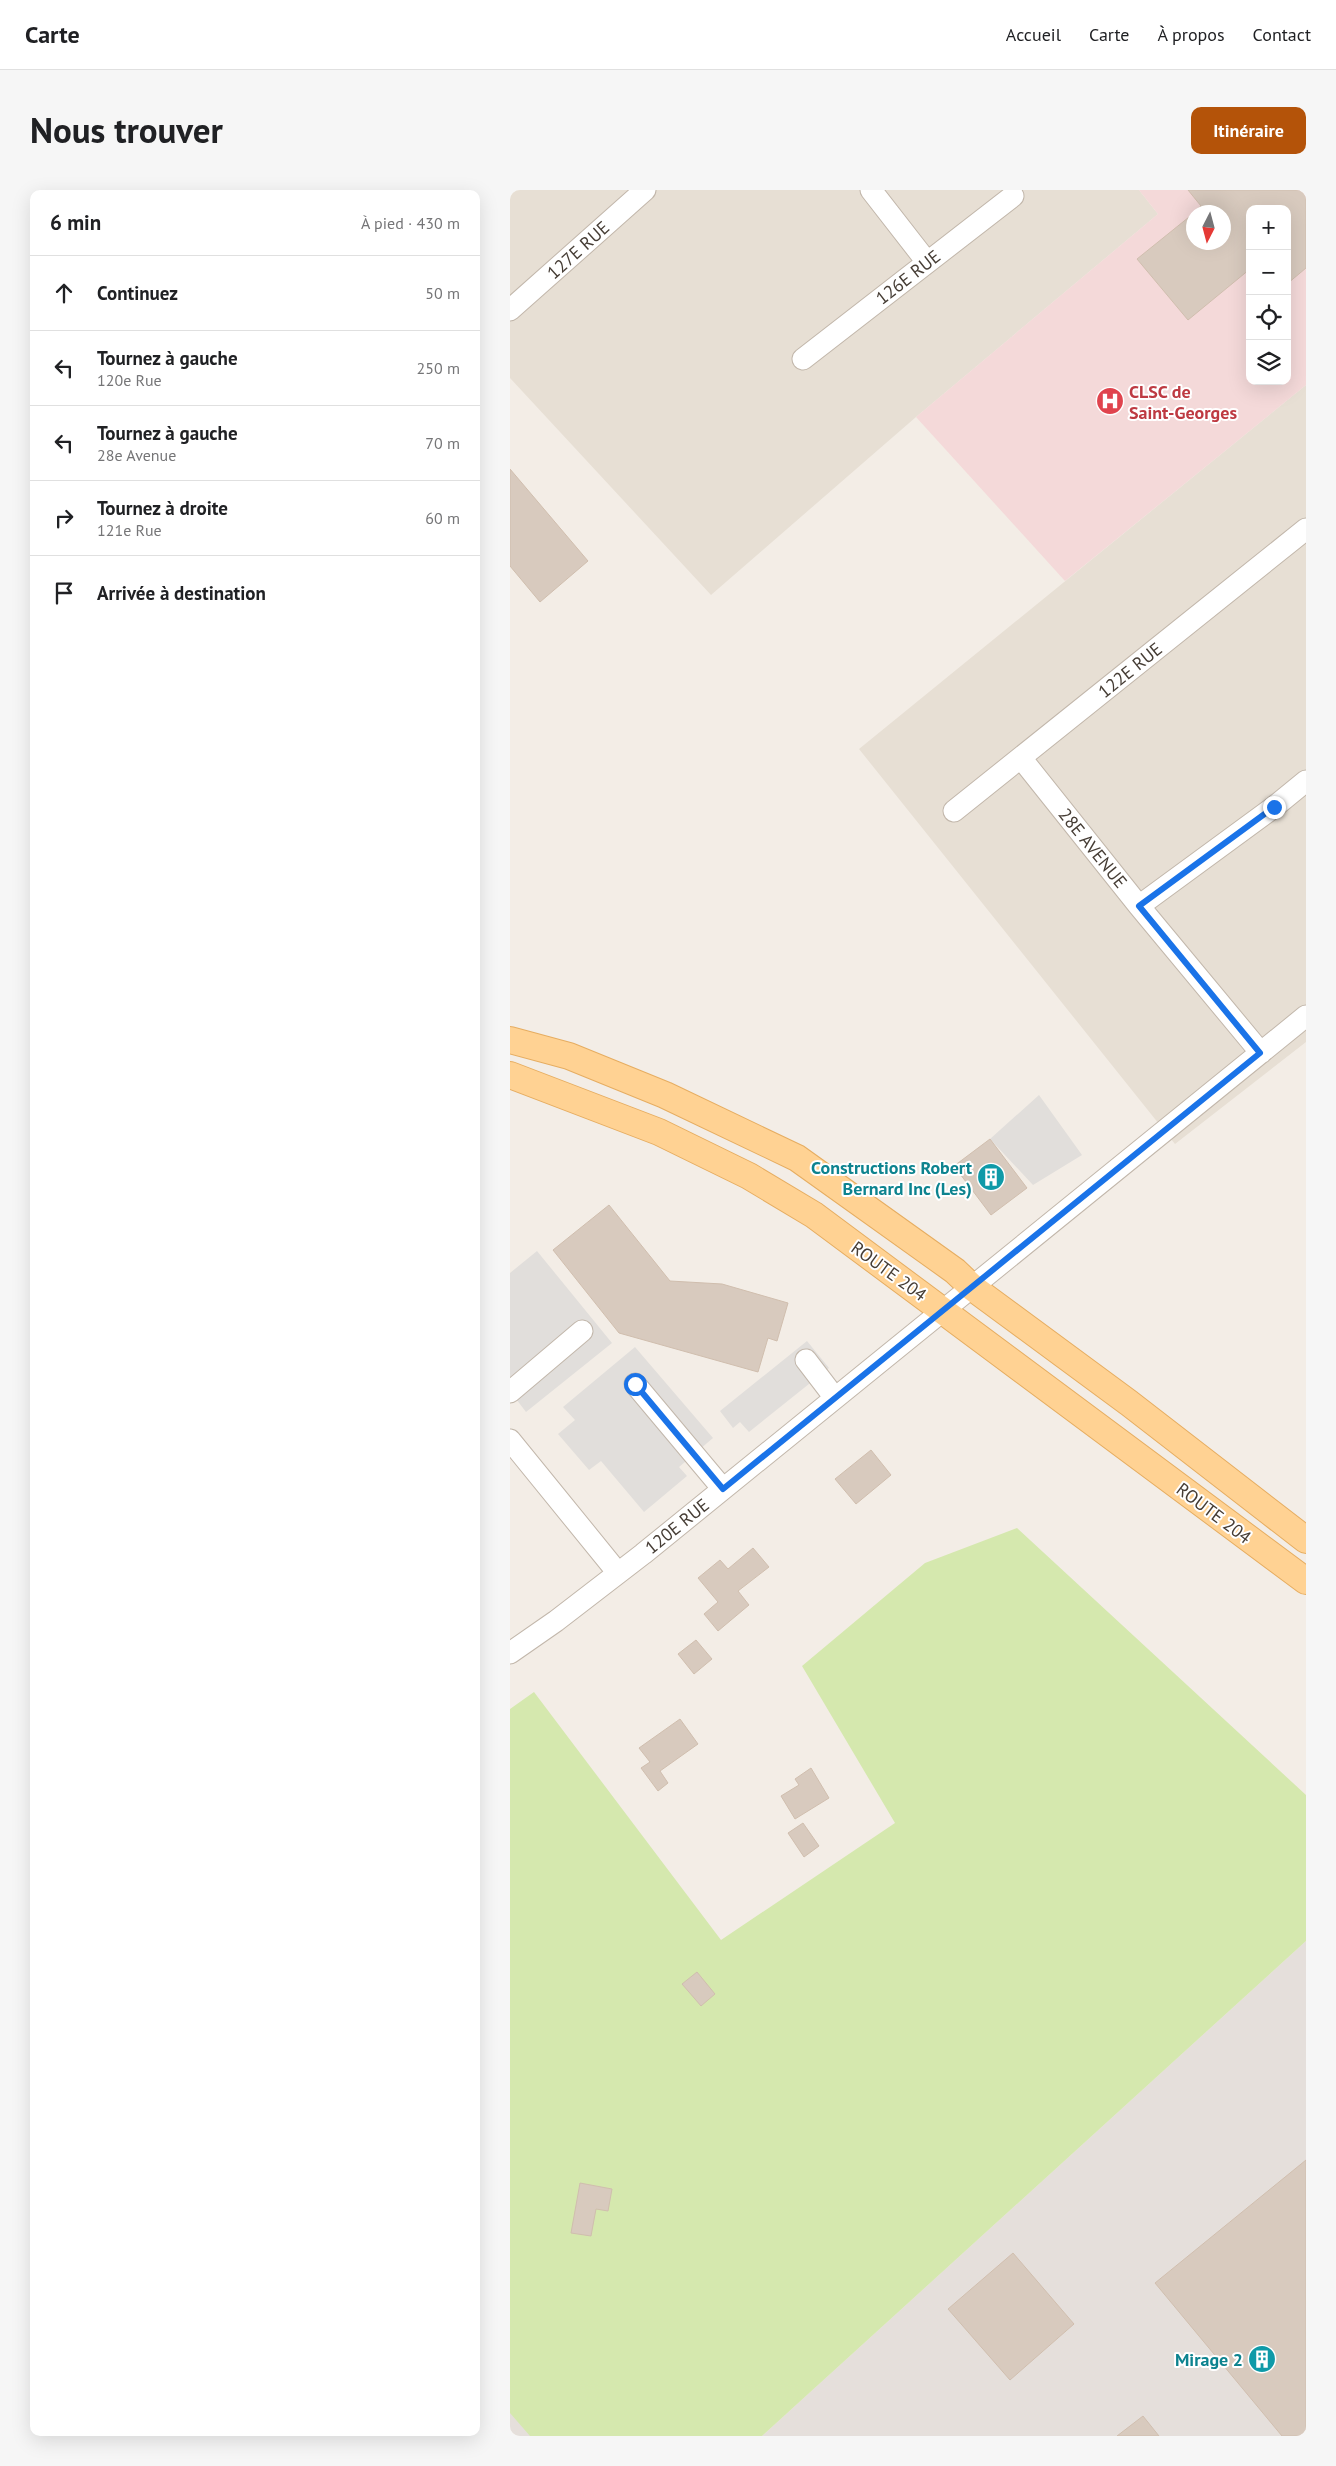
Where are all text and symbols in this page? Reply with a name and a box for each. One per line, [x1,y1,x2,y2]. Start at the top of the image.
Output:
text: Carte [25,19,80,50]
text: Accueil [1006,23,1061,46]
text: Carte [1089,23,1130,46]
text: À propos [1158,23,1225,46]
text: Contact [1253,23,1311,46]
text: Nous trouver [30,107,223,153]
button: Itinéraire [1191,107,1306,154]
north arrow [1186,205,1231,250]
map controls [1246,205,1291,385]
button: + [1246,205,1291,250]
text: 6 min [50,209,101,236]
text: À pied · 430 m [361,213,460,233]
street label: 127E RUE [542,216,614,284]
street label: 126E RUE [871,245,945,309]
button: − [1246,250,1291,295]
icon: ahead [50,279,78,307]
text: Continuez [97,281,178,305]
text: 50 m [425,283,460,303]
button: locate [1246,295,1291,340]
button: layers [1246,340,1291,385]
text: Tournez à gauche [97,346,238,370]
icon: left [50,354,78,382]
text: 250 m [417,358,460,378]
text: 120e Rue [97,370,162,390]
place label: CLSC de Saint-Georges [1129,380,1237,424]
hospital icon: CLSC de Saint-Georges [1095,386,1125,416]
text: Tournez à gauche [97,421,238,445]
icon: left [50,429,78,457]
text: 70 m [425,433,460,453]
text: 28e Avenue [97,445,176,465]
text: Tournez à droite [97,496,228,520]
icon: right [50,504,78,532]
text: 60 m [425,508,460,528]
text: 121e Rue [97,520,162,540]
icon: arrive [50,579,78,607]
text: Arrivée à destination [97,581,266,605]
street label: 122E RUE [1093,637,1167,703]
route end [1263,796,1286,819]
street label: 28E AVENUE [1054,803,1132,893]
place label: Constructions Robert Bernard Inc (Les) [811,1156,973,1200]
building icon: Constructions Robert Bernard Inc (Les) [976,1162,1006,1192]
street label: ROUTE 204 [847,1236,931,1306]
route start [624,1373,647,1396]
street label: ROUTE 204 [1172,1477,1256,1549]
street label: 120E RUE [640,1493,714,1559]
building icon: Mirage 2 [1247,2344,1277,2374]
place label: Mirage 2 [1175,2348,1243,2371]

